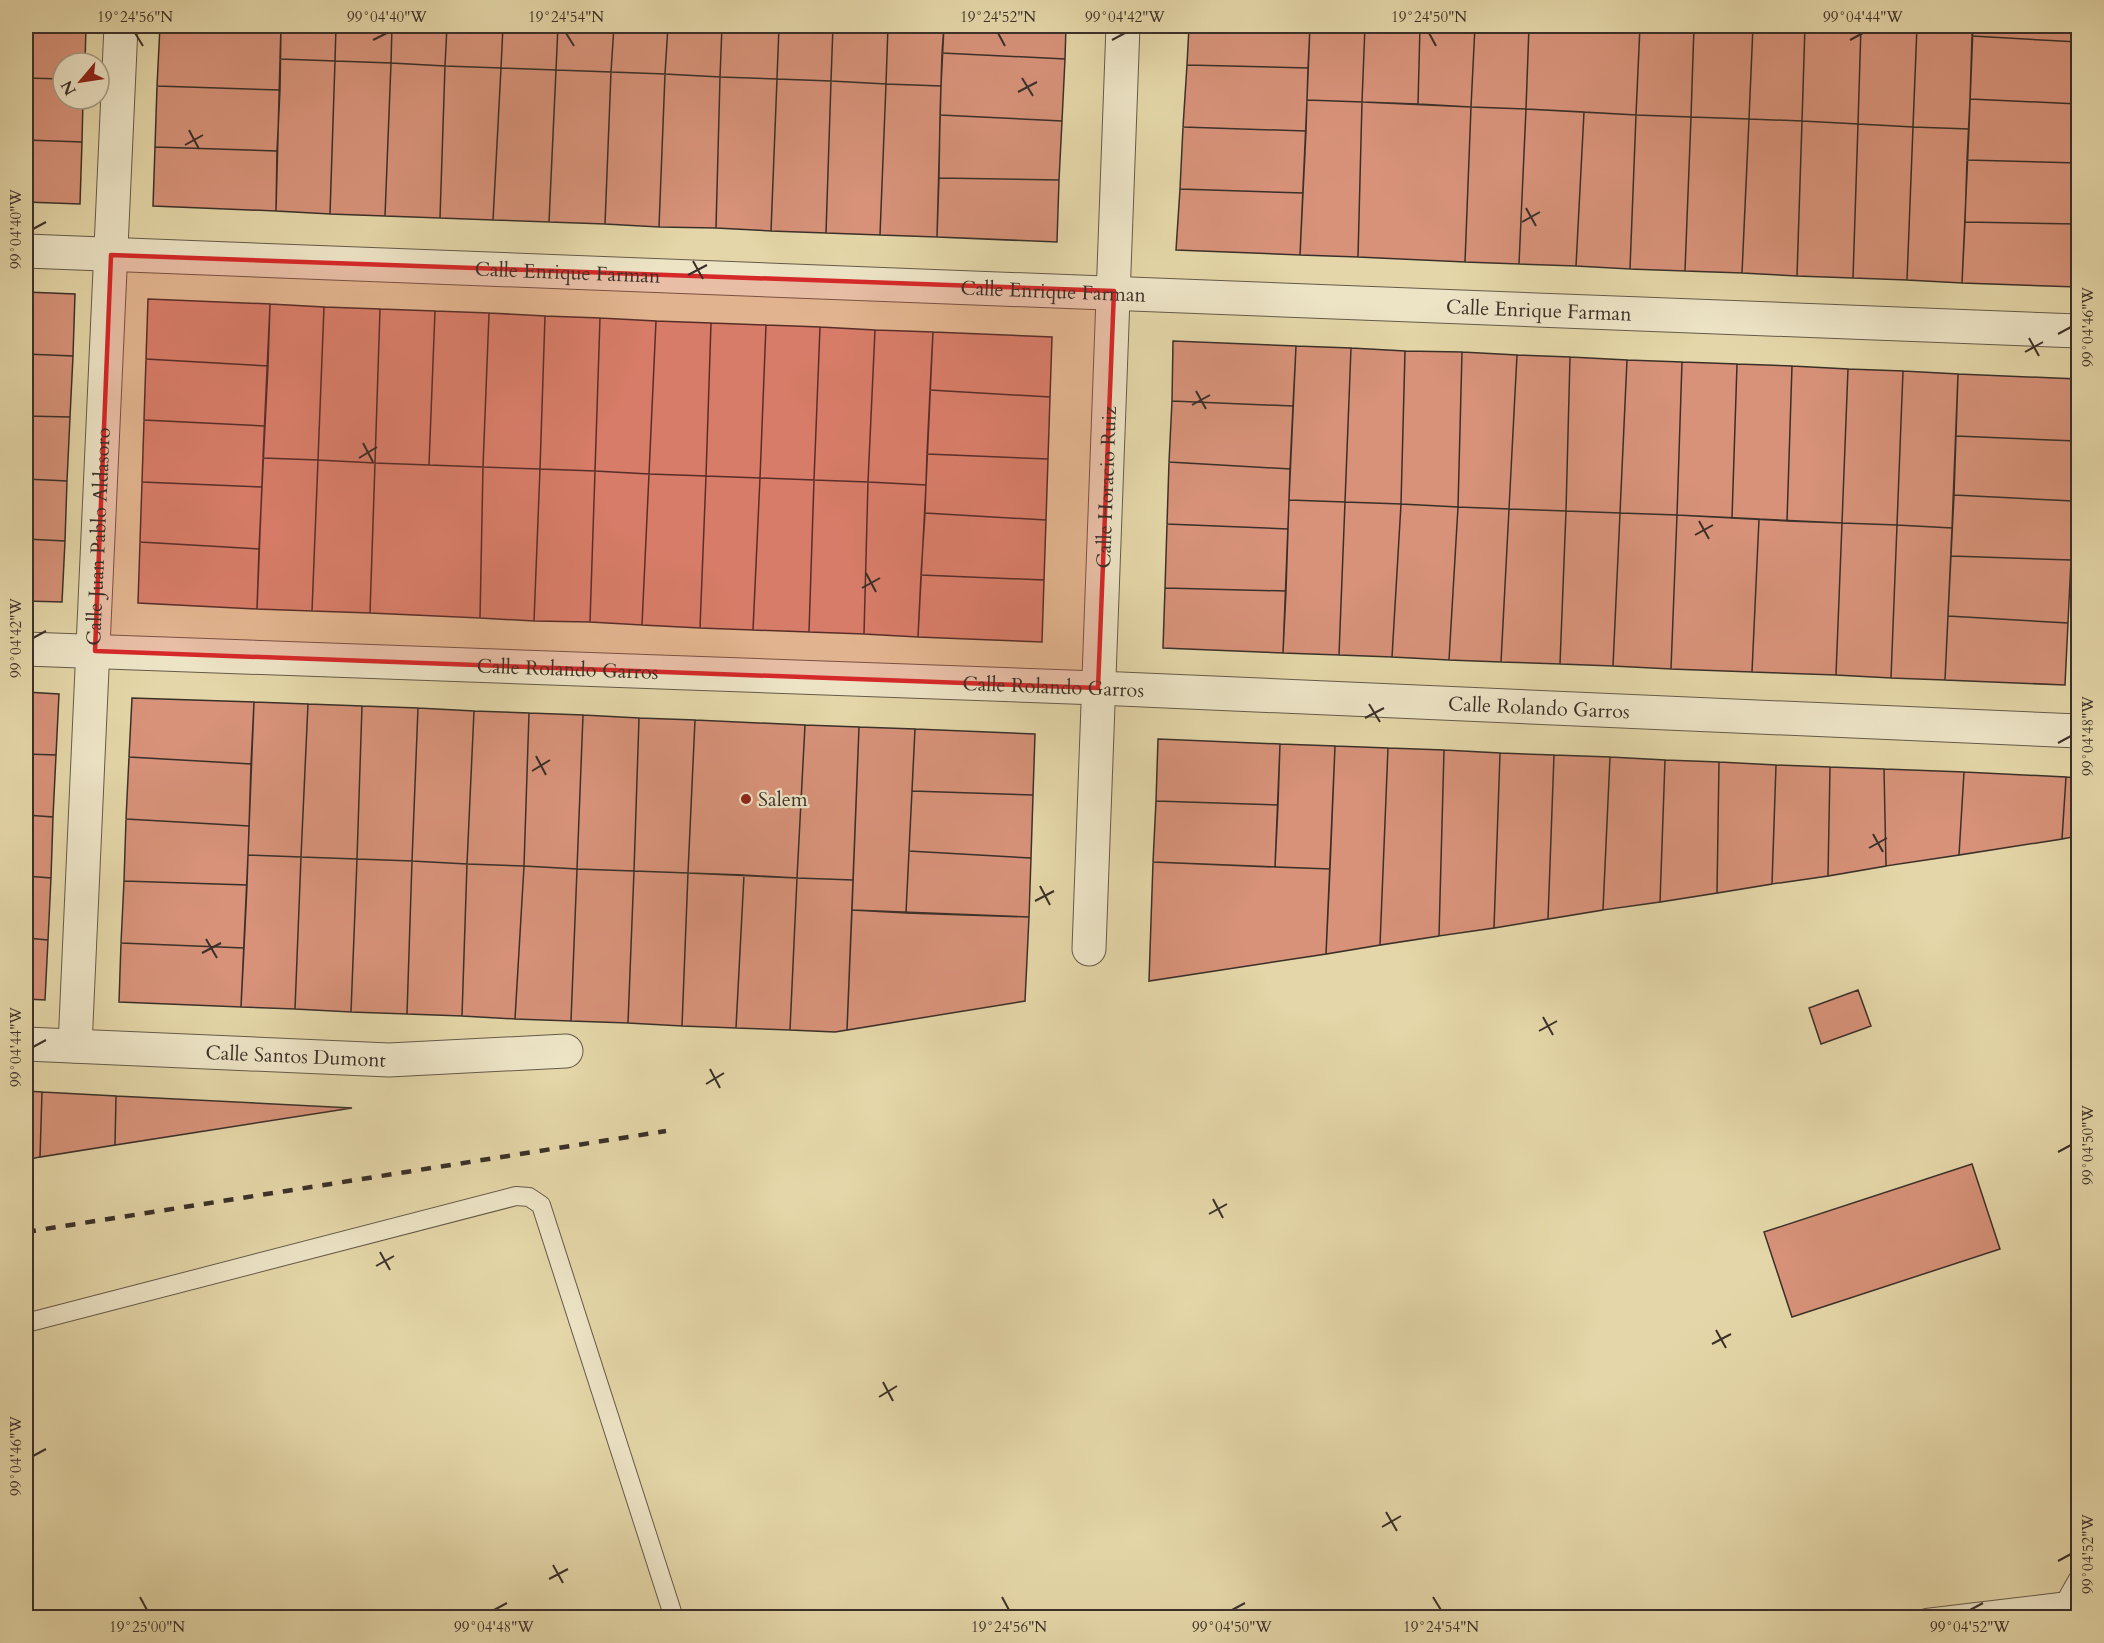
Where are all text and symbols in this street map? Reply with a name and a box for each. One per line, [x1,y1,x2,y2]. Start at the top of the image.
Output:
text: 19°24'56"N [97,7,173,27]
text: 99°04'40"W [347,7,427,27]
text: 19°24'54"N [528,7,604,27]
text: 19°24'52"N [960,7,1036,27]
text: 99°04'42"W [1085,7,1165,27]
text: 19°24'50"N [1391,7,1467,27]
text: 99°04'44"W [1823,7,1903,27]
north arrow [51,51,111,111]
text: N [56,76,82,99]
text: 99°04'40"W [6,189,26,269]
street label: Calle Enrique Farman [474,256,662,290]
street label: Calle Enrique Farman [960,274,1147,309]
text: 99°04'46"W [2078,287,2098,367]
street label: Calle Enrique Farman [1446,293,1633,328]
street label: Calle Horacio Ruiz [1090,406,1123,569]
street label: Calle Juan Pablo Aldasoro [80,427,117,646]
text: 99°04'42"W [6,598,26,678]
street label: Calle Rolando Garros [476,652,659,686]
street label: Calle Rolando Garros [962,670,1145,704]
street label: Calle Rolando Garros [1447,690,1630,725]
text: 99°04'48"W [2078,696,2098,776]
place label: Salem [758,786,808,813]
marker: Salem [739,792,753,806]
text: 99°04'44"W [6,1007,26,1087]
street label: Calle Santos Dumont [205,1039,387,1074]
text: 99°04'50"W [2078,1105,2098,1185]
text: 99°04'46"W [6,1416,26,1496]
text: 99°04'52"W [2078,1514,2098,1594]
text: 19°25'00"N [109,1617,185,1637]
text: 99°04'48"W [454,1617,534,1637]
text: 19°24'56"N [971,1617,1047,1637]
text: 99°04'50"W [1192,1617,1272,1637]
text: 19°24'54"N [1403,1617,1479,1637]
text: 99°04'52"W [1930,1617,2010,1637]

